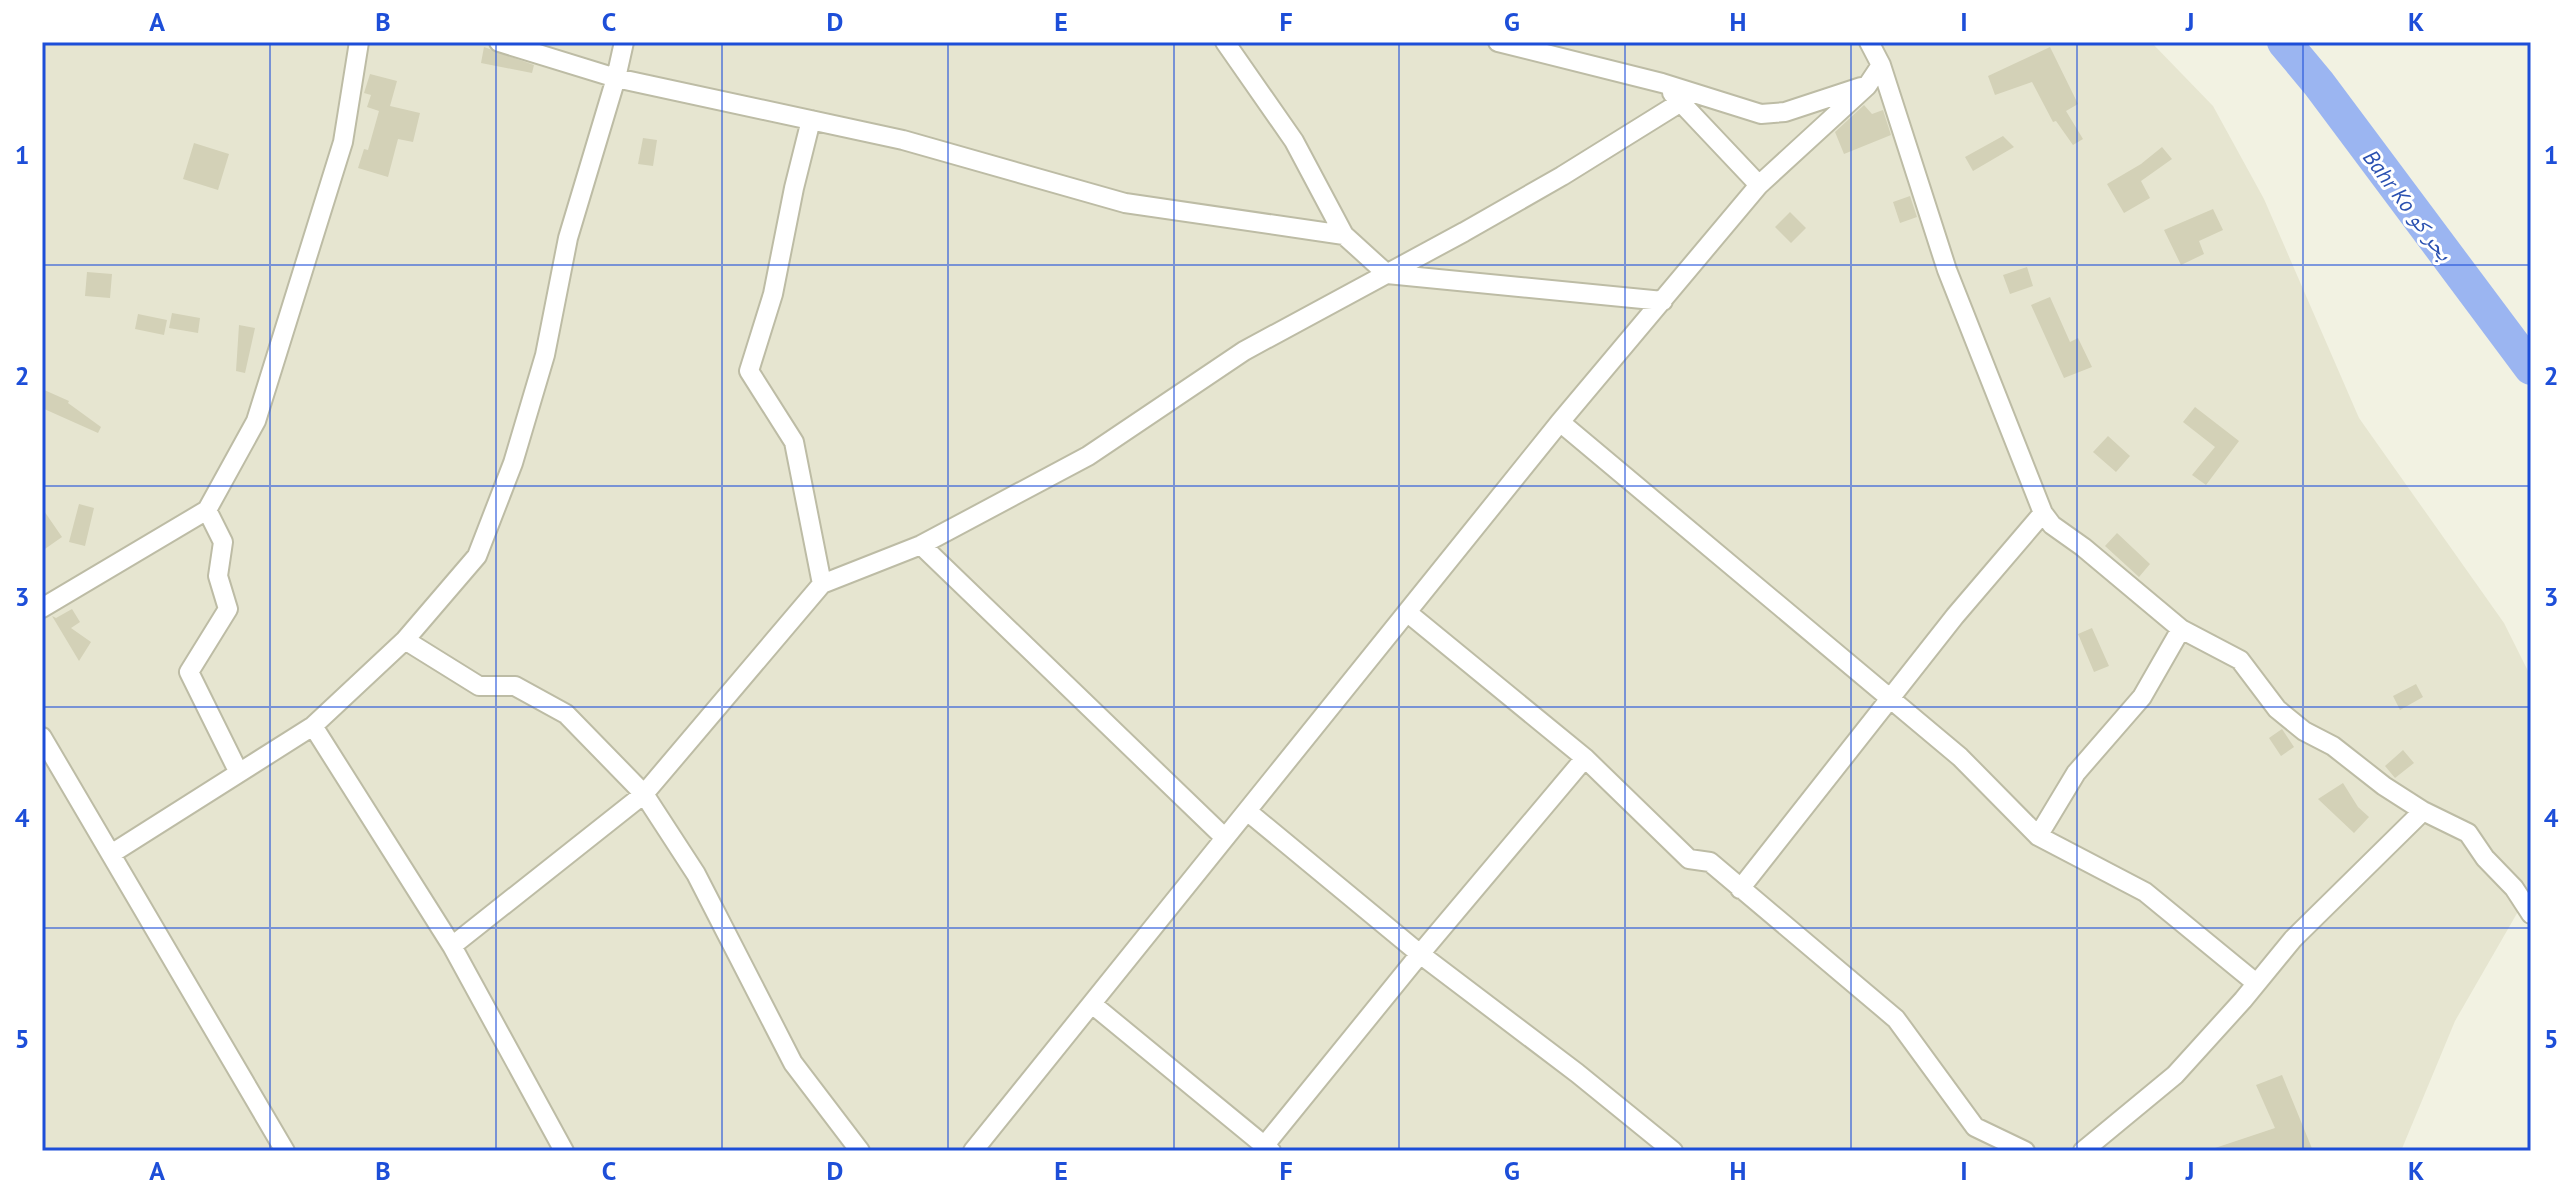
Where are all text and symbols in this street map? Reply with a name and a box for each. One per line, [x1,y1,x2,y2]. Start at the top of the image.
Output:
text: A [149,5,165,38]
text: B [375,5,391,38]
text: C [602,5,616,38]
text: D [827,5,843,38]
text: E [1054,5,1068,38]
text: F [1279,5,1293,38]
text: G [1504,5,1520,38]
text: H [1730,5,1746,38]
text: I [1960,5,1968,38]
text: J [2185,5,2194,38]
text: K [2408,5,2424,38]
text: 1 [15,138,29,171]
text: 1 [2544,138,2558,171]
water label: Bahr Ko بحر كو [2357,144,2459,267]
text: 2 [15,359,29,392]
text: 2 [2544,359,2558,392]
text: 3 [15,580,29,613]
text: 3 [2544,580,2558,613]
text: 4 [15,801,30,834]
text: 4 [2544,801,2559,834]
text: 5 [15,1022,29,1055]
text: 5 [2544,1022,2558,1055]
text: A [149,1154,165,1187]
text: B [375,1154,391,1187]
text: C [602,1154,616,1187]
text: D [827,1154,843,1187]
text: E [1054,1154,1068,1187]
text: F [1279,1154,1293,1187]
text: G [1504,1154,1520,1187]
text: H [1730,1154,1746,1187]
text: I [1960,1154,1968,1187]
text: J [2185,1154,2194,1187]
text: K [2408,1154,2424,1187]

